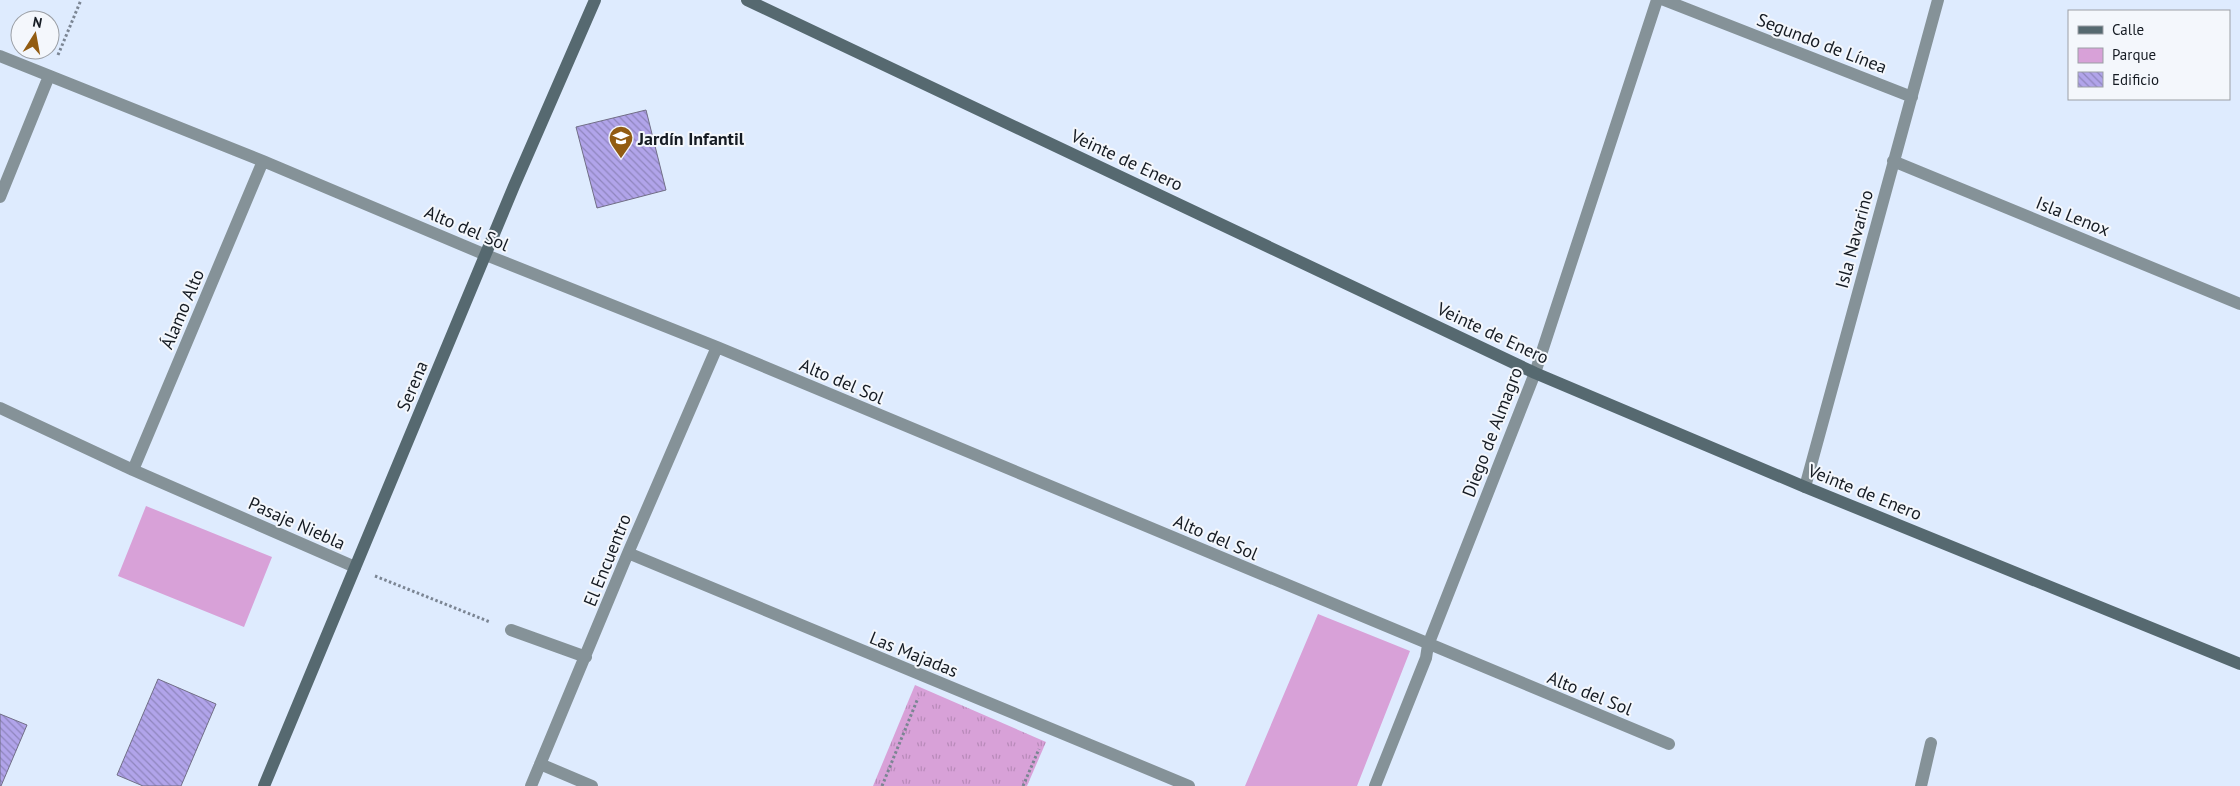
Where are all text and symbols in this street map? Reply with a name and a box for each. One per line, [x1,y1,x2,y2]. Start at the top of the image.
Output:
street label: Segundo de Línea [1754,8,1890,78]
north arrow [10,10,60,60]
legend [2068,10,2230,100]
text: N [31,13,44,32]
text: Calle [2112,20,2144,39]
text: Parque [2112,45,2156,64]
text: Edificio [2112,70,2159,89]
street label: Veinte de Enero [1066,124,1187,196]
school or university icon: Jardín Infantil [608,125,634,159]
place label: Jardín Infantil [637,127,745,150]
street label: Isla Navarino [1830,187,1878,291]
street label: Isla Lenox [2033,191,2113,241]
street label: Alto del Sol [421,200,513,256]
street label: Álamo Alto [155,266,209,352]
street label: Veinte de Enero [1432,297,1553,369]
street label: Alto del Sol [796,353,888,409]
street label: Serena [391,357,433,415]
street label: Diego de Almagro [1457,364,1527,500]
street label: Veinte de Enero [1804,458,1925,525]
street label: Pasaje Niebla [245,491,349,555]
street label: Alto del Sol [1170,509,1262,565]
street label: El Encuentro [578,510,636,610]
street label: Las Majadas [866,626,962,682]
street label: Alto del Sol [1544,666,1636,721]

